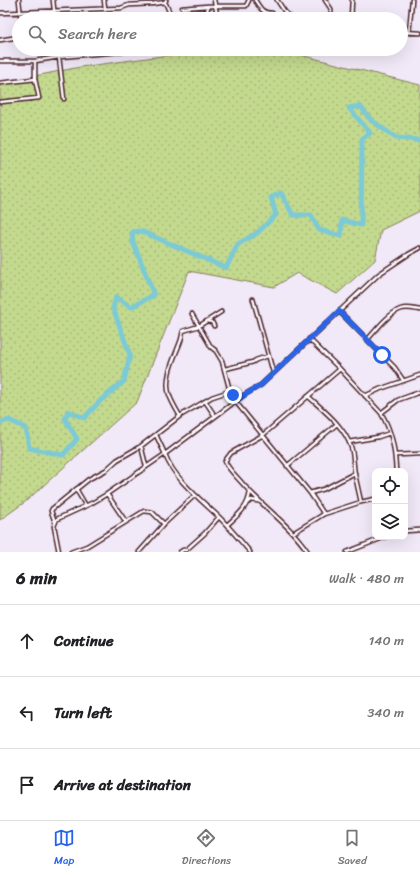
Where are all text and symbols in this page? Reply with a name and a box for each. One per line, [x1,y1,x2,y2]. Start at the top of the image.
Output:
search box [12,12,408,56]
text: Search here [58,21,137,47]
icon: search [26,23,48,45]
route start [373,346,391,364]
route end [224,386,242,404]
map controls [372,468,408,540]
button: locate [372,468,408,504]
button: layers [372,504,408,540]
text: 6 min [16,563,57,593]
text: Walk · 480 m [329,567,404,590]
text: Continue [54,628,114,654]
text: 140 m [369,629,404,652]
icon: ahead [16,630,38,652]
text: Turn left [54,700,112,726]
text: 340 m [367,701,404,724]
icon: left [16,702,38,724]
text: Arrive at destination [54,772,191,798]
icon: arrive [16,774,38,796]
tab: Map [53,827,75,870]
tab: Directions [182,827,231,870]
tab: Saved [338,827,367,870]

